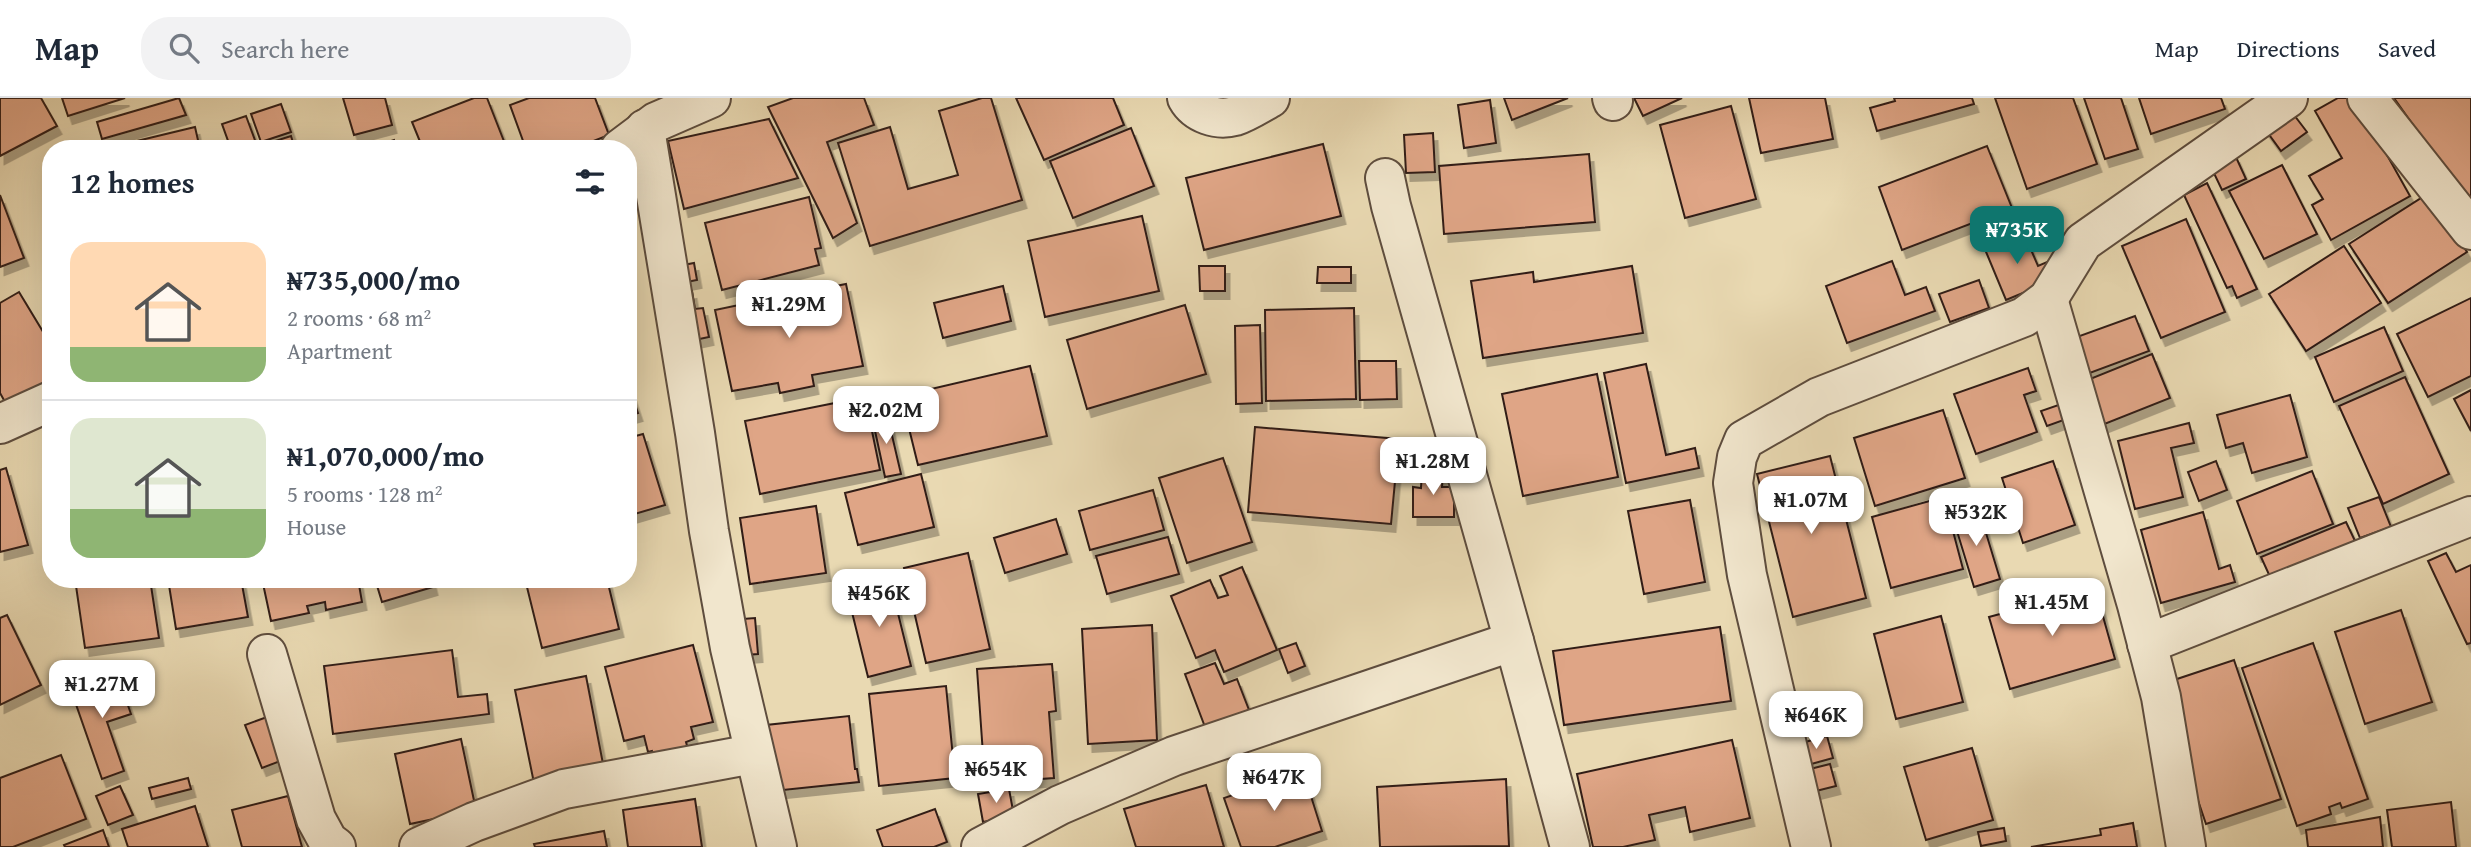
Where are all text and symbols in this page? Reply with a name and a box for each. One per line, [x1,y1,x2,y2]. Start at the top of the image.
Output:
search box [141,17,631,80]
text: Map [35,24,99,72]
icon: search [165,29,203,67]
text: Search here [221,29,349,68]
text: Map [2155,31,2199,66]
text: Directions [2237,31,2340,66]
text: Saved [2378,31,2436,66]
text: 12 homes [70,160,195,204]
icon: filters [571,163,609,201]
pin: ₦735K [1968,206,2066,266]
text: ₦735K [1986,212,2048,245]
text: ₦735,000/mo [287,257,460,301]
icon: home [126,270,210,354]
pin: ₦1.29M [732,280,846,340]
text: ₦1.29M [752,286,826,319]
text: 2 rooms · 68 m² [287,301,431,334]
text: Apartment [287,334,392,367]
pin: ₦2.02M [829,386,943,446]
text: ₦2.02M [849,392,923,425]
text: ₦1,070,000/mo [287,433,484,477]
pin: ₦1.28M [1376,438,1490,497]
text: ₦1.28M [1396,443,1470,476]
icon: home [126,446,210,530]
pin: ₦1.07M [1754,476,1868,536]
text: 5 rooms · 128 m² [287,477,442,510]
text: ₦1.07M [1774,482,1848,515]
pin: ₦532K [1927,489,2025,548]
text: ₦532K [1945,494,2007,527]
text: House [287,510,346,543]
pin: ₦456K [830,570,928,629]
text: ₦456K [848,575,910,608]
pin: ₦1.45M [1995,578,2109,638]
text: ₦1.45M [2015,584,2089,617]
pin: ₦1.27M [45,660,159,720]
text: ₦1.27M [65,666,139,699]
pin: ₦646K [1767,692,1865,751]
text: ₦646K [1785,697,1847,730]
pin: ₦654K [947,746,1045,805]
text: ₦654K [965,751,1027,784]
pin: ₦647K [1225,754,1323,813]
text: ₦647K [1243,759,1305,792]

